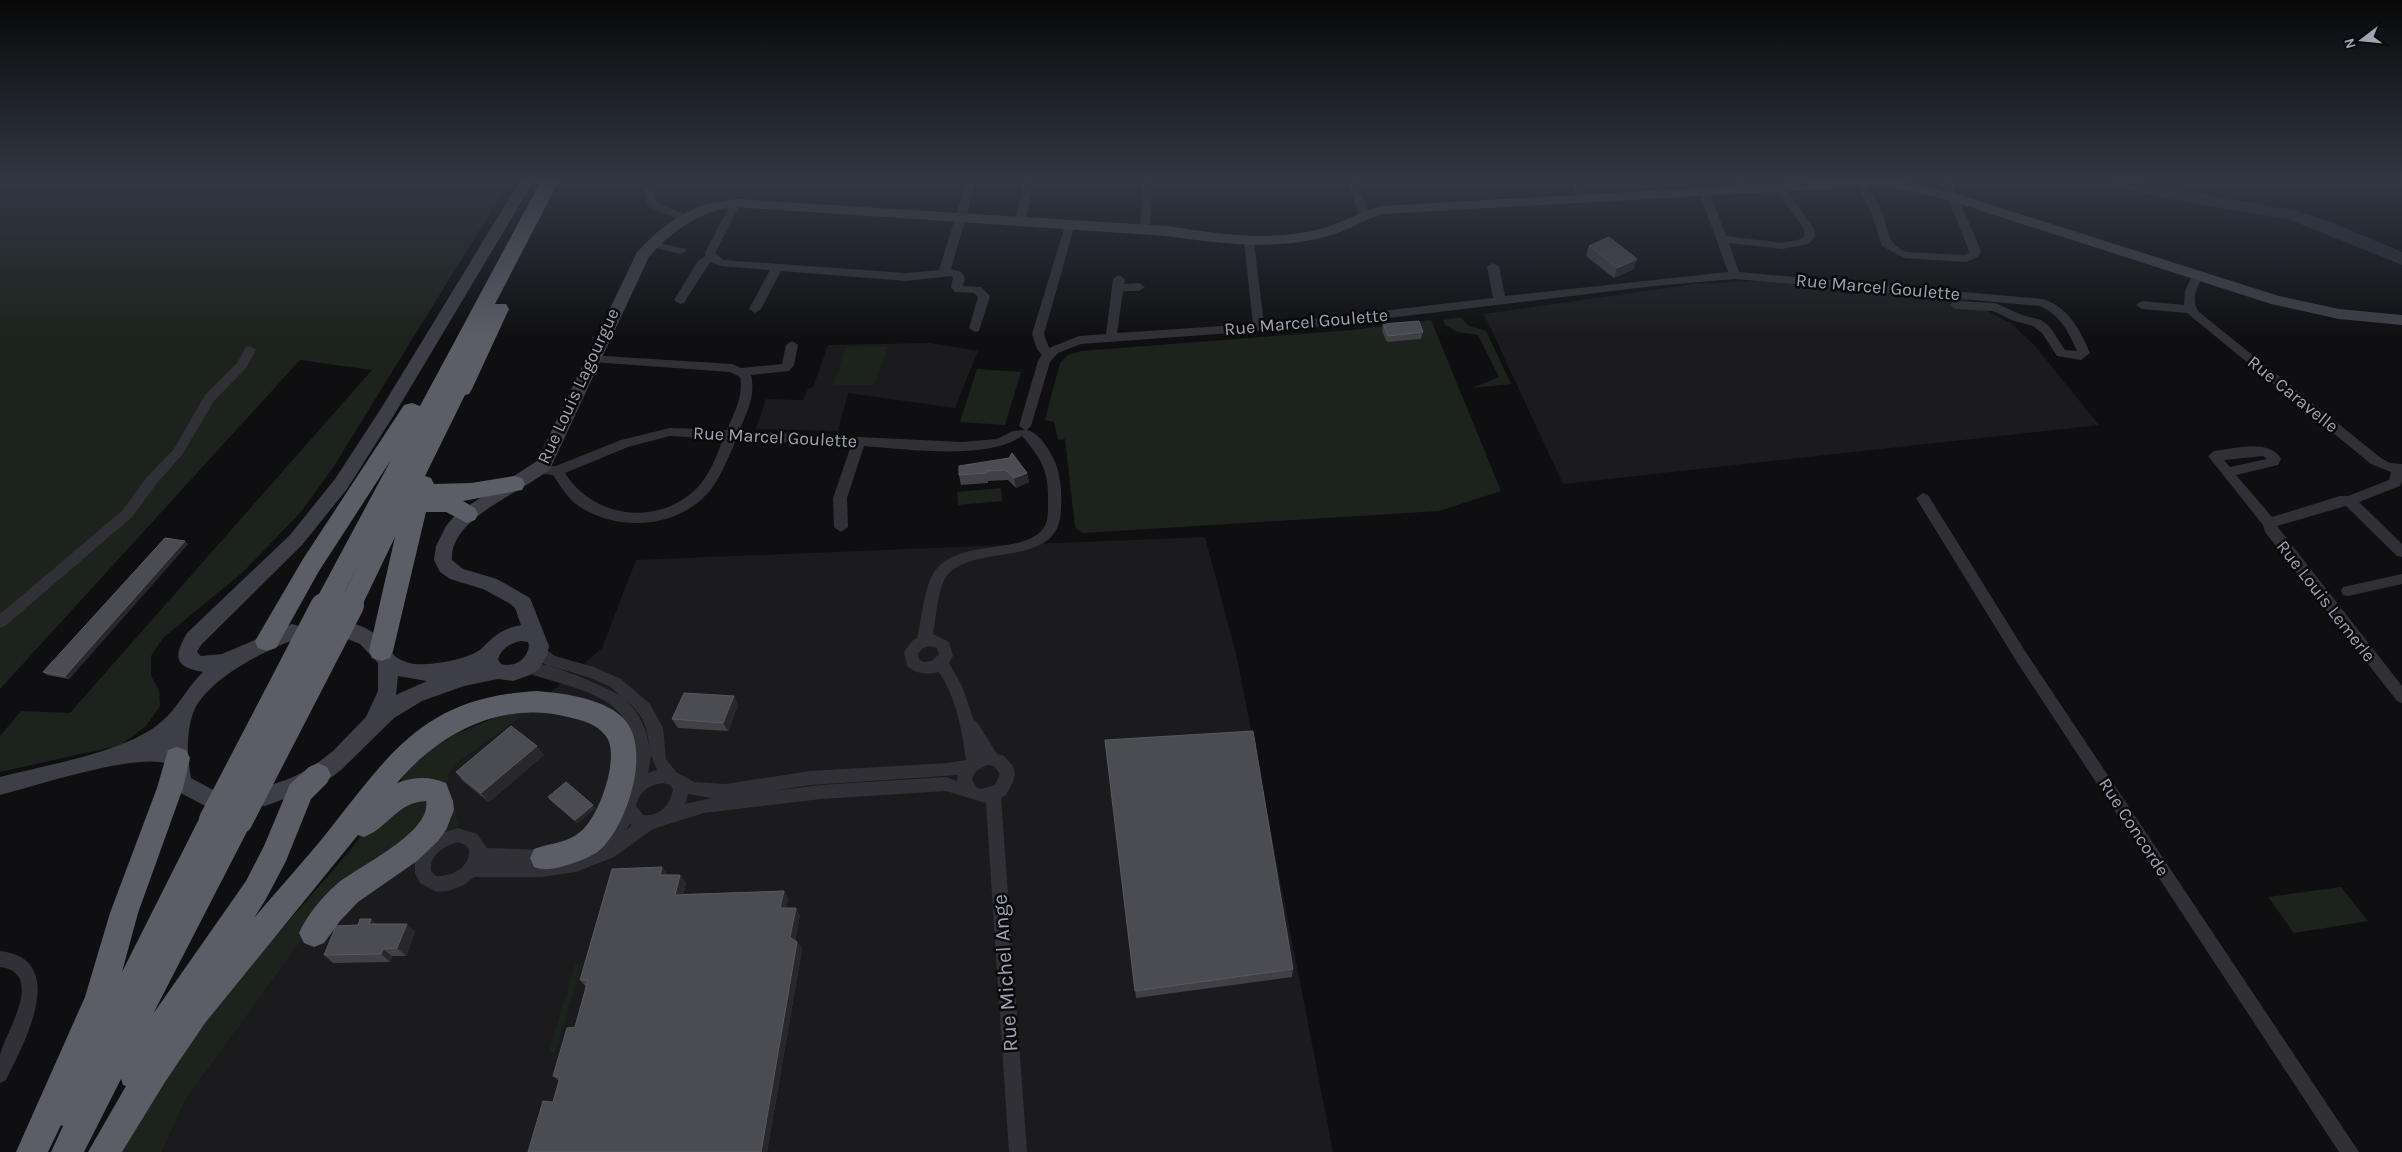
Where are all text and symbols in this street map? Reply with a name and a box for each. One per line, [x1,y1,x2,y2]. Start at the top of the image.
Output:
north arrow [2337,15,2387,65]
text: N [2340,36,2360,51]
street label: Rue Marcel Goulette [1795,269,1961,305]
street label: Rue Marcel Goulette [1223,304,1389,340]
street label: Rue Louis Lagourgue [532,305,624,467]
street label: Rue Caravelle [2243,351,2343,437]
street label: Rue Marcel Goulette [692,422,858,452]
street label: Rue Louis Lemerle [2272,536,2380,666]
street label: Rue Concorde [2094,774,2174,880]
street label: Rue Michel Ange [988,893,1022,1053]

